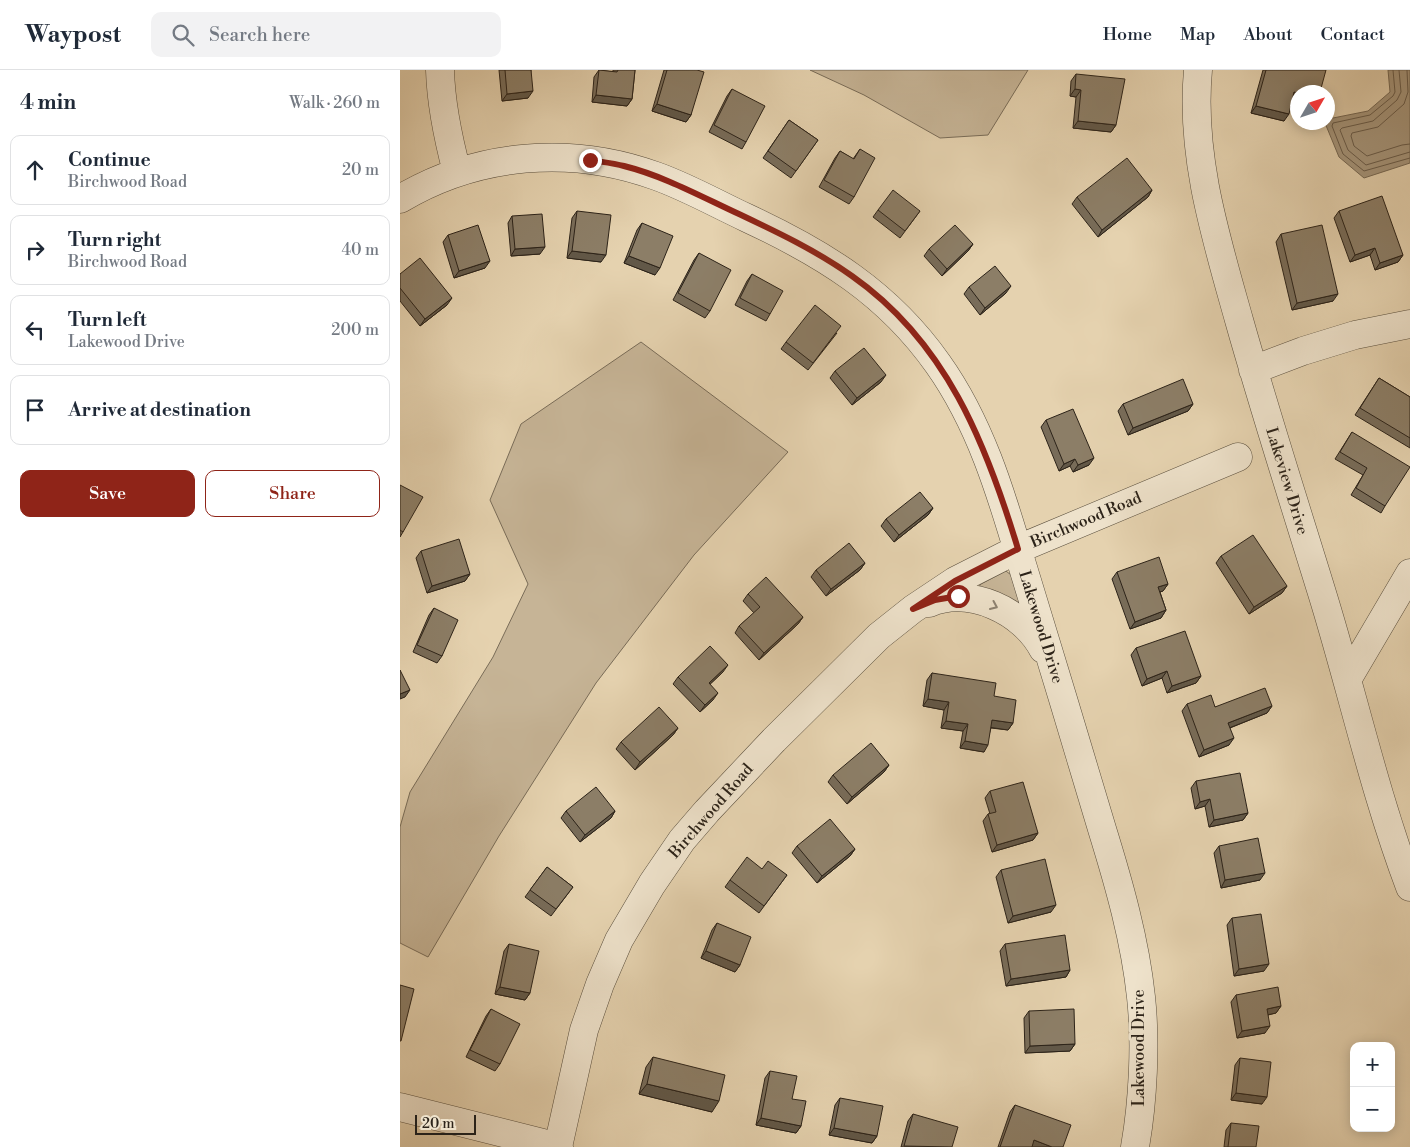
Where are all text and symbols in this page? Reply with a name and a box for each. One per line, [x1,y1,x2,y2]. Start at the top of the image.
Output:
search box [151,12,501,57]
text: Waypost [25,20,121,50]
icon: search [169,21,197,49]
text: Search here [209,23,310,47]
text: Home [1103,23,1152,46]
text: Map [1180,23,1216,46]
text: About [1244,23,1293,46]
text: Contact [1321,23,1385,46]
north arrow [1290,85,1335,130]
text: 4 min [20,90,76,116]
text: Walk · 260 m [289,93,380,113]
text: Continue [68,148,151,172]
route end [579,149,602,172]
icon: ahead [21,156,49,184]
text: 20 m [342,160,379,180]
text: Birchwood Road [68,172,187,192]
text: Turn right [68,228,161,252]
icon: right [21,236,49,264]
text: 40 m [342,240,379,260]
text: Birchwood Road [68,252,187,272]
text: Turn left [68,308,147,332]
icon: left [21,316,49,344]
text: 200 m [331,320,379,340]
text: Lakewood Drive [68,332,185,352]
icon: arrive [21,396,49,424]
text: Arrive at destination [68,398,251,422]
street label: Lakeview Drive [1261,425,1313,537]
button: Save [20,470,195,517]
button: Share [205,470,380,517]
street label: Birchwood Road [1026,488,1145,553]
street label: Lakewood Drive [1014,568,1068,686]
route start [947,585,970,608]
one-way arrow [988,600,997,610]
street label: Birchwood Road [664,760,758,863]
street label: Lakewood Drive [1129,990,1149,1106]
map controls [1350,1042,1395,1132]
button: + [1350,1042,1395,1087]
button: − [1350,1087,1395,1132]
scale bar [415,1112,476,1135]
text: 20 m [422,1115,454,1133]

